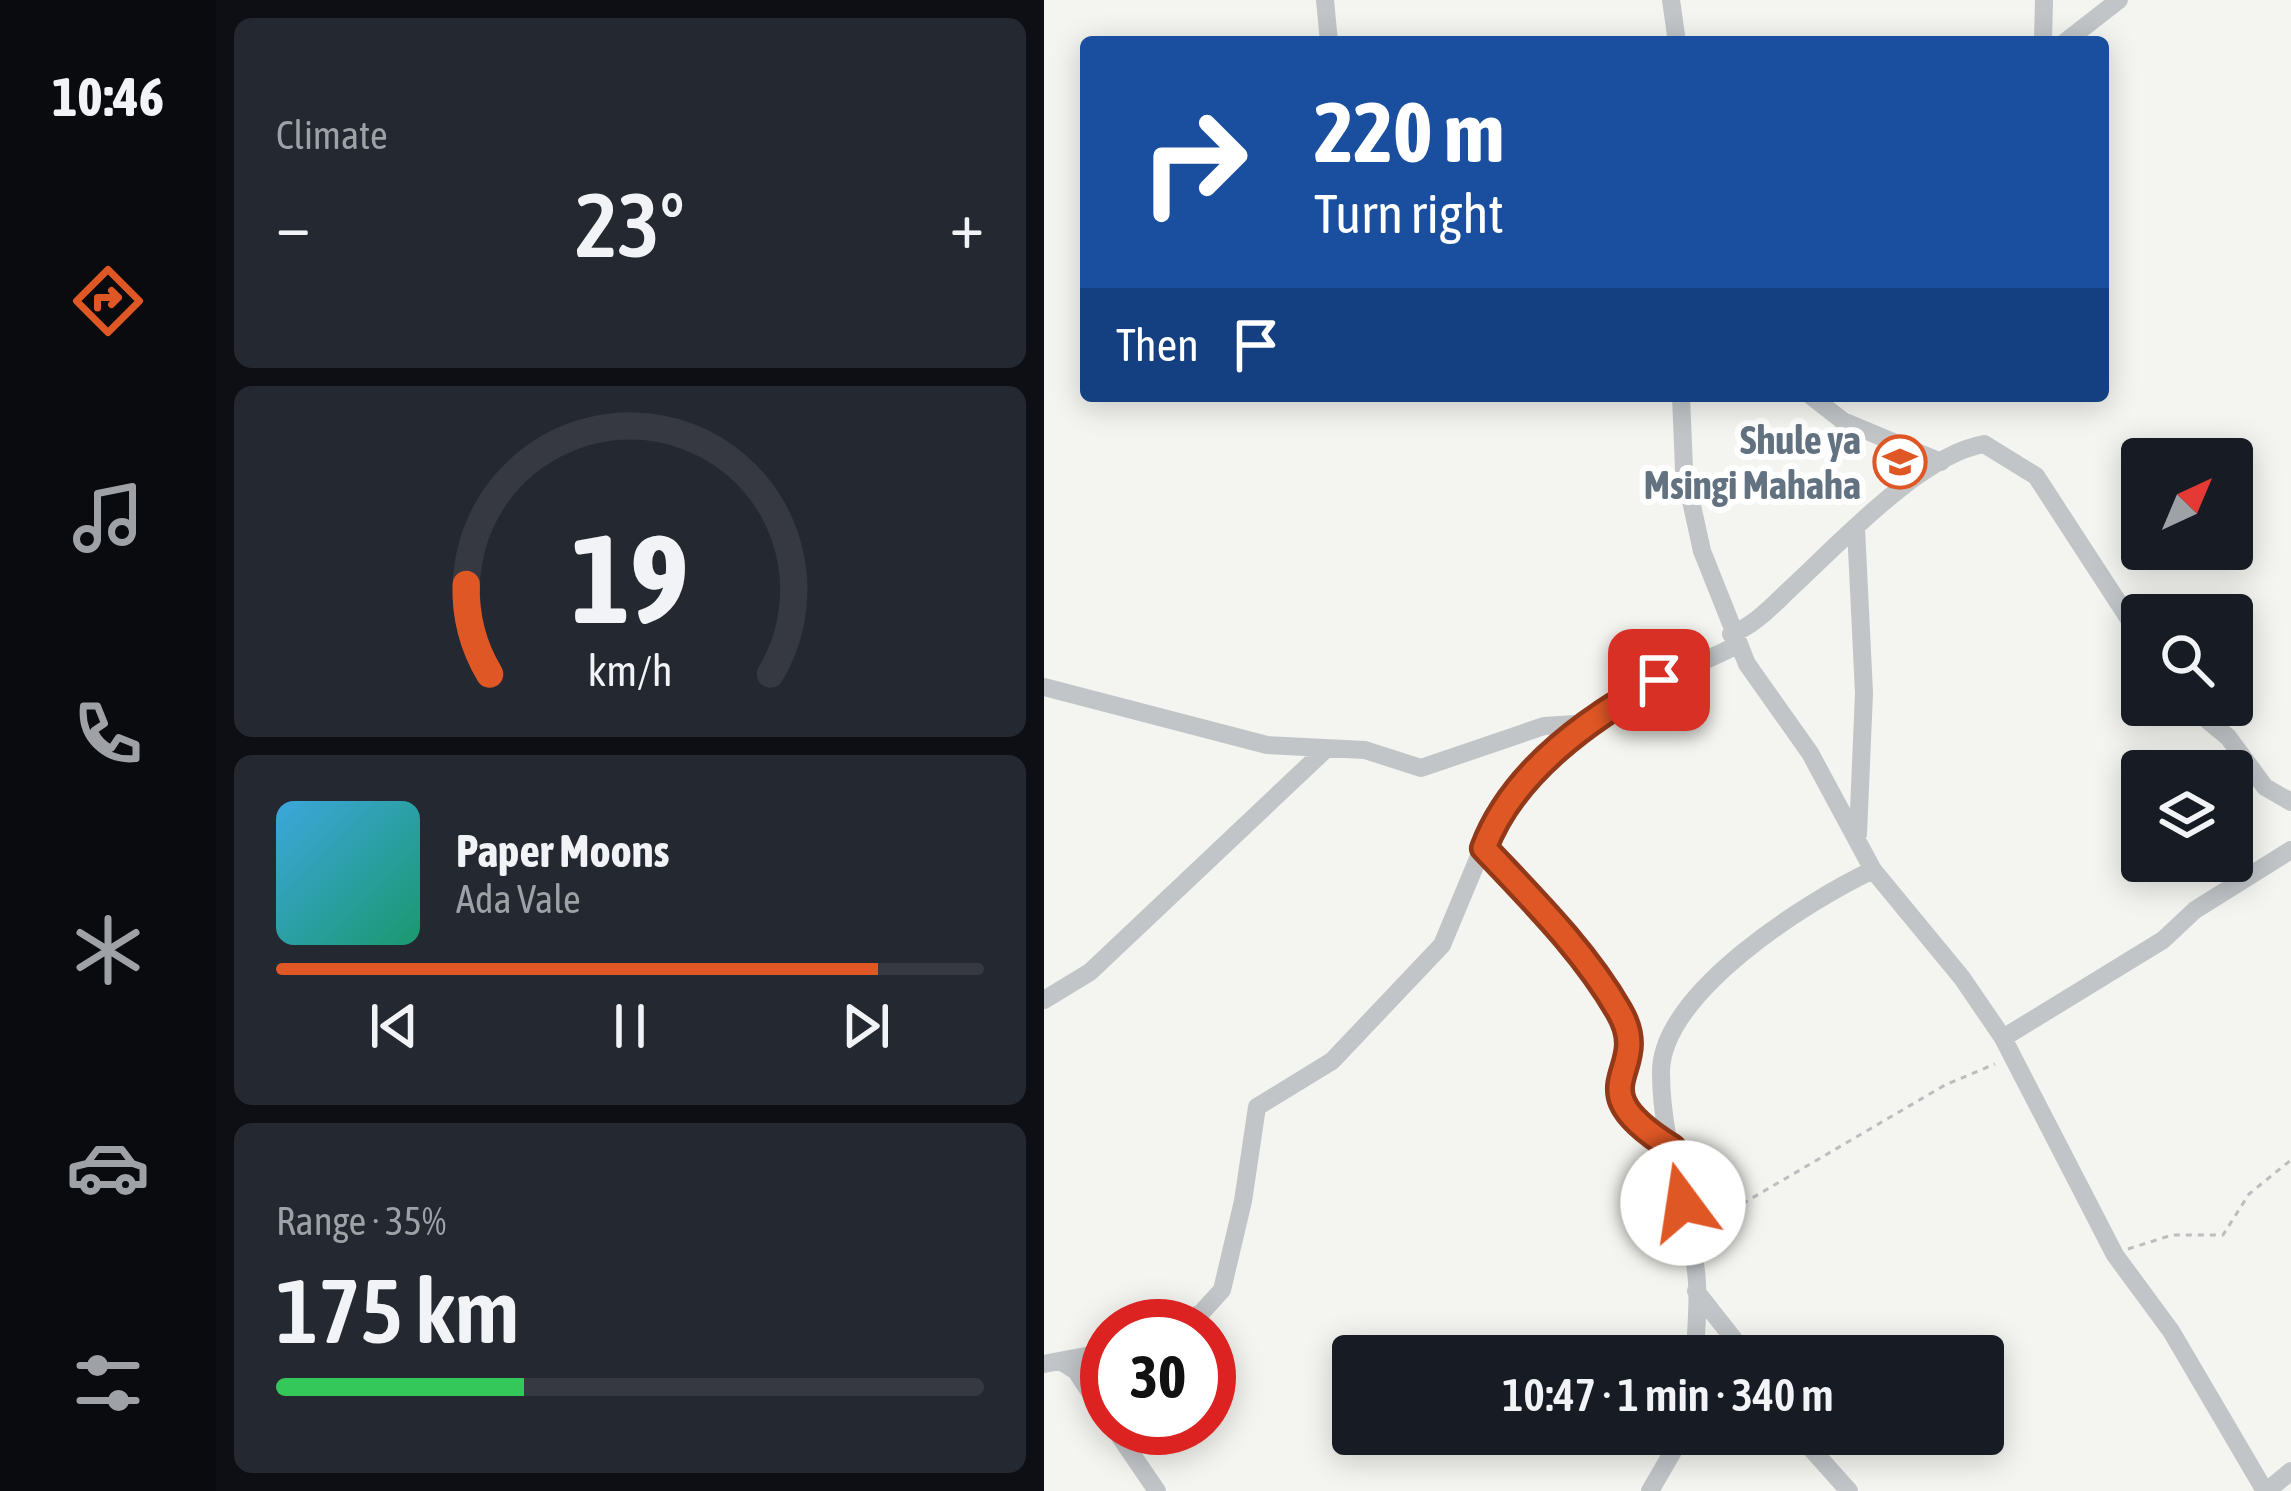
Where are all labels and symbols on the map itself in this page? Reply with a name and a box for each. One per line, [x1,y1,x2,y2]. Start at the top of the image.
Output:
place label: Shule ya Msingi Mahaha [1644,418,1861,507]
school or university icon: Shule ya Msingi Mahaha [1872,434,1928,490]
north arrow [2121,438,2253,570]
pin [1608,629,1710,731]
position arrow [1620,1140,1746,1266]
speed limit sign: 30 [1080,1299,1236,1455]

